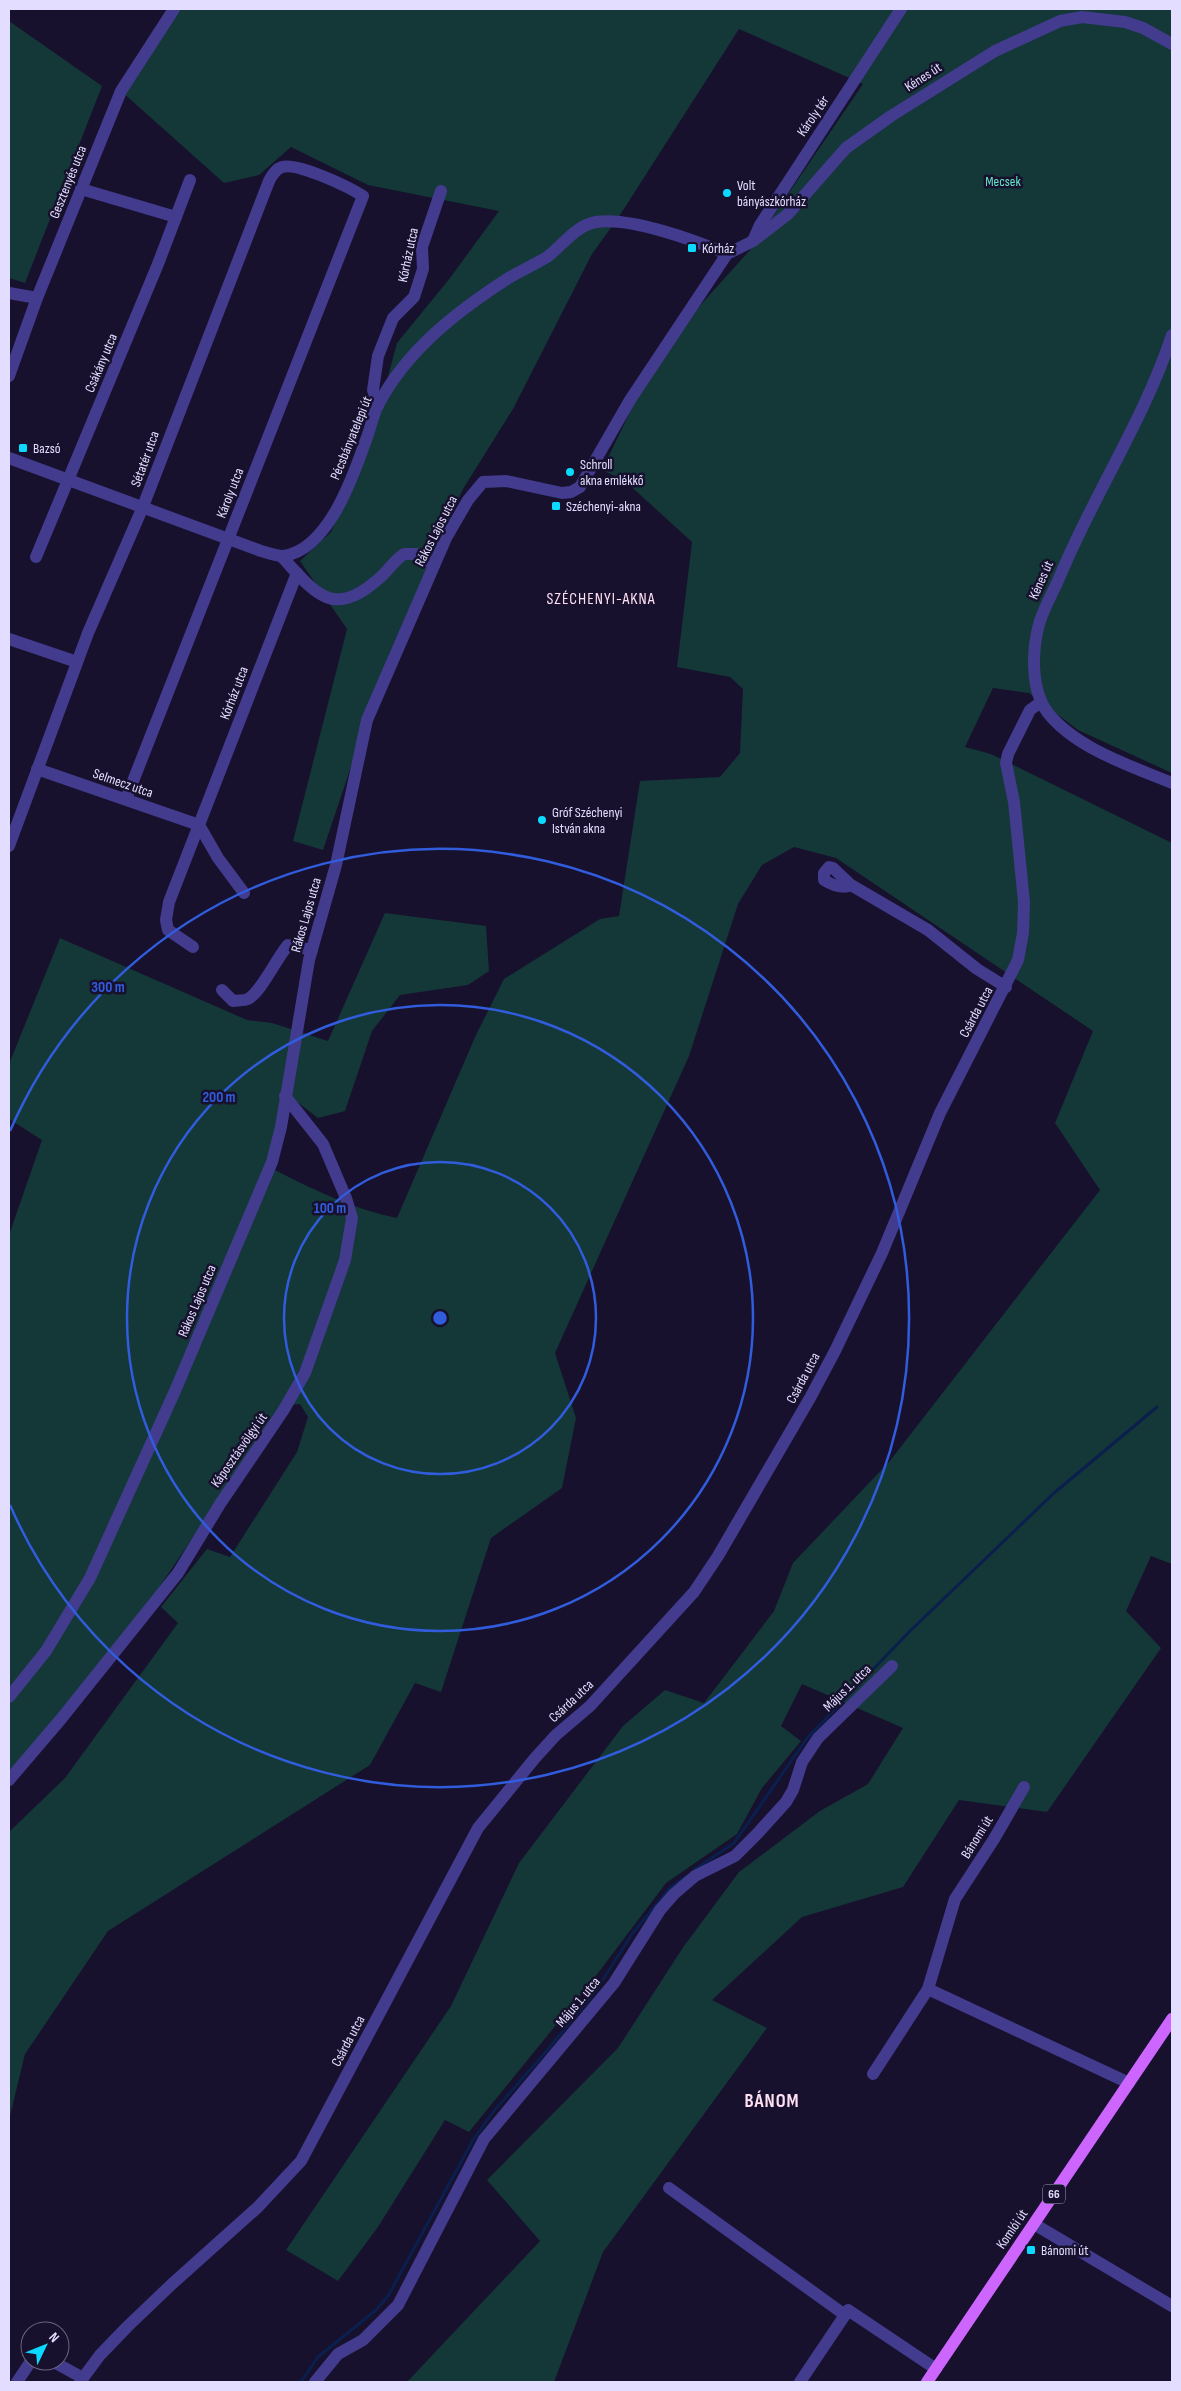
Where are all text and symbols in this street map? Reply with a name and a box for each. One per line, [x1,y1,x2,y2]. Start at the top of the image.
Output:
street label: Kénes út [901,59,945,95]
street label: Károly tér [793,93,833,139]
street label: Gesztenyés utca [46,143,90,221]
park label: Mecsek [985,173,1021,190]
place label: Volt bányászkórház [737,177,806,210]
marker: Volt bányászkórház [721,187,733,199]
street label: Kórház utca [394,226,422,284]
place label: Kórház [702,240,734,257]
marker: Kórház [686,242,698,254]
street label: Csákány utca [81,331,121,395]
street label: Pécsbányatelepi út [327,394,375,482]
street label: Sétatér utca [127,429,163,489]
place label: Bazsó [33,440,61,457]
marker: Bazsó [17,442,29,454]
place label: Schroll akna emlékkő [580,456,644,489]
street label: Károly utca [213,466,247,520]
marker: Schroll akna emlékkő [564,466,576,478]
street label: Rákos Lajos utca [411,493,461,569]
place label: Széchenyi-akna [566,498,641,515]
marker: Széchenyi-akna [550,500,562,512]
street label: Kénes út [1025,558,1057,602]
district label: SZÉCHENYI-AKNA [546,590,656,609]
street label: Kórház utca [216,664,252,722]
street label: Selmecz utca [91,765,155,801]
place label: Gróf Széchenyi István akna [552,804,622,837]
marker: Gróf Széchenyi István akna [536,814,548,826]
street label: Rákos Lajos utca [287,876,325,954]
text: 300 m [91,978,125,997]
street label: Csárda utca [956,984,996,1040]
text: 200 m [202,1088,236,1107]
text: 100 m [314,1199,346,1218]
street label: Rákos Lajos utca [174,1262,220,1340]
centre of rings [431,1309,449,1327]
street label: Csárda utca [783,1350,823,1406]
street label: Káposztásvölgyi út [207,1409,271,1491]
street label: Május 1. utca [819,1661,875,1715]
street label: Csárda utca [545,1676,597,1726]
street label: Bánomi út [957,1812,997,1862]
street label: Május 1. utca [552,1973,604,2031]
street label: Csárda utca [328,2013,368,2069]
district label: BÁNOM [744,2090,800,2113]
road number: 66 [1043,2184,1065,2204]
street label: Komlói út [993,2206,1031,2252]
place label: Bánomi út [1041,2242,1088,2259]
marker: Bánomi út [1025,2244,1037,2256]
north arrow [20,2321,70,2371]
text: N [45,2329,63,2346]

